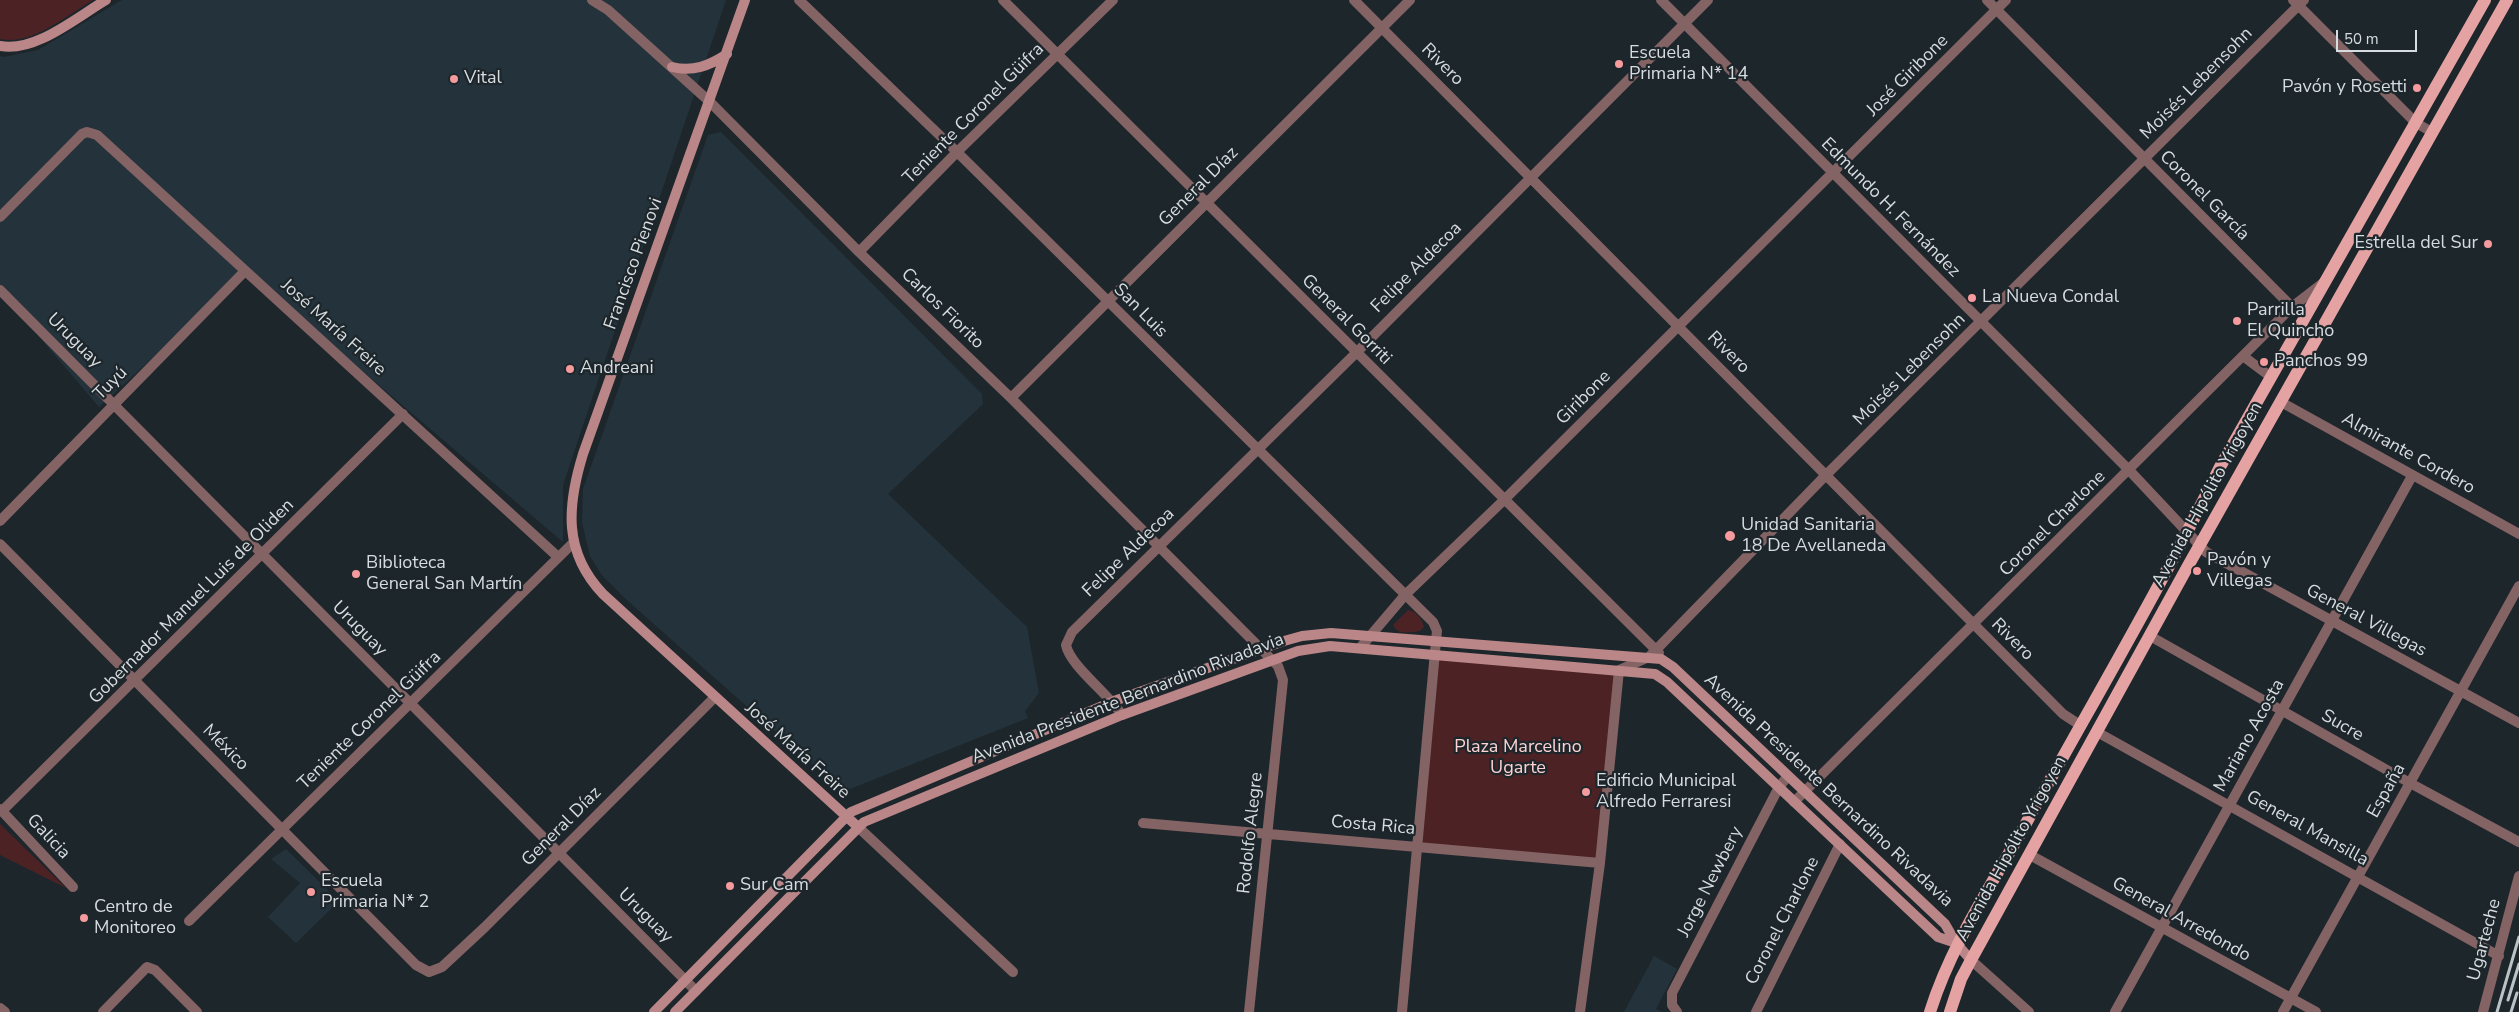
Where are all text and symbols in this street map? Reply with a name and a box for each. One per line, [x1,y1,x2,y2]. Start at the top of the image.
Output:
scale bar [2339,20,2420,52]
street label: Moisés Lebensohn [2136,23,2258,145]
text: 50 m [2344,29,2379,49]
street label: José Giribone [1863,31,1953,121]
street label: Teniente Coronel Güifra [899,39,1049,189]
street label: Rivero [1416,39,1468,91]
place label: Escuela Primaria N* 14 [1629,43,1748,86]
marker: Escuela Primaria N* 14 [1613,58,1625,70]
place label: Vital [464,68,502,90]
marker: Vital [448,73,460,85]
place label: Pavón y Rosetti [2282,77,2407,99]
marker: Pavón y Rosetti [2411,82,2423,94]
street label: Edmundo H. Fernández [1816,134,1964,282]
street label: General Díaz [1155,143,1243,231]
street label: Coronel García [2154,146,2254,246]
street label: Francisco Pienovi [600,195,668,333]
street label: Felipe Aldecoa [1367,218,1467,318]
place label: Estrella del Sur [2354,233,2478,255]
marker: Estrella del Sur [2482,238,2494,250]
street label: Carlos Fiorito [896,264,988,354]
street label: General Gorriti [1296,270,1396,370]
street label: José María Freire [276,275,390,381]
street label: San Luis [1108,279,1172,343]
place label: La Nueva Condal [1982,287,2119,309]
marker: La Nueva Condal [1966,292,1978,304]
place label: Parrilla El Quincho [2247,300,2334,342]
street label: Uruguay [42,309,106,373]
street label: Moisés Lebensohn [1849,309,1971,431]
marker: Parrilla El Quincho [2231,315,2243,327]
street label: Rivero [1702,327,1754,379]
place label: Panchos 99 [2274,351,2368,373]
marker: Panchos 99 [2258,356,2270,368]
place label: Andreani [580,358,654,380]
street label: Tuyú [90,363,132,405]
marker: Andreani [564,363,576,375]
street label: Giribone [1552,366,1616,430]
street label: Avenida Hipólito Yrigoyen [2148,399,2268,591]
street label: Almirante Cordero [2338,408,2478,500]
street label: Coronel Charlone [1996,467,2110,581]
street label: Gobernador Manuel Luis de Oliden [85,495,299,709]
street label: Felipe Aldecoa [1079,504,1179,602]
place label: Unidad Sanitaria 18 De Avellaneda [1741,515,1886,558]
marker: Unidad Sanitaria 18 De Avellaneda [1723,529,1737,543]
place label: Pavón y Villegas [2207,550,2272,592]
place label: Biblioteca General San Martín [366,553,522,596]
marker: Pavón y Villegas [2191,565,2203,577]
marker: Biblioteca General San Martín [350,568,362,580]
street label: General Villegas [2302,580,2430,662]
street label: Uruguay [327,597,391,661]
street label: Rivero [1986,614,2038,666]
street label: Avenida Presidente Bernardino Rivadavia [969,629,1287,769]
street label: Teniente Coronel Güifra [294,647,446,795]
street label: Avenida Presidente Bernardino Rivadavia [1699,670,1957,912]
street label: Mariano Acosta [2210,676,2290,796]
street label: José María Freire [740,698,854,804]
street label: Sucre [2317,705,2367,747]
street label: México [197,720,253,776]
park label: Plaza Marcelino Ugarte [1454,737,1582,780]
street label: Avenida Hipólito Yrigoyen [1952,753,2072,945]
street label: España [2363,760,2411,822]
street label: Rodolfo Alegre [1234,771,1268,895]
place label: Edificio Municipal Alfredo Ferraresi [1596,771,1736,814]
street label: General Díaz [518,783,606,871]
marker: Edificio Municipal Alfredo Ferraresi [1580,786,1592,798]
street label: General Mansilla [2242,786,2372,872]
street label: Galicia [22,810,74,864]
street label: Costa Rica [1330,812,1416,840]
street label: Jorge Newbery [1674,823,1748,941]
street label: Coronel Charlone [1741,853,1825,989]
place label: Escuela Primaria N* 2 [321,871,429,914]
street label: General Arredondo [2108,873,2254,967]
place label: Sur Cam [740,875,809,897]
marker: Sur Cam [724,880,736,892]
street label: Uruguay [613,884,677,948]
marker: Escuela Primaria N* 2 [305,886,317,898]
place label: Centro de Monitoreo [94,897,176,940]
street label: Ugarteche [2464,897,2506,983]
marker: Centro de Monitoreo [78,912,90,924]

